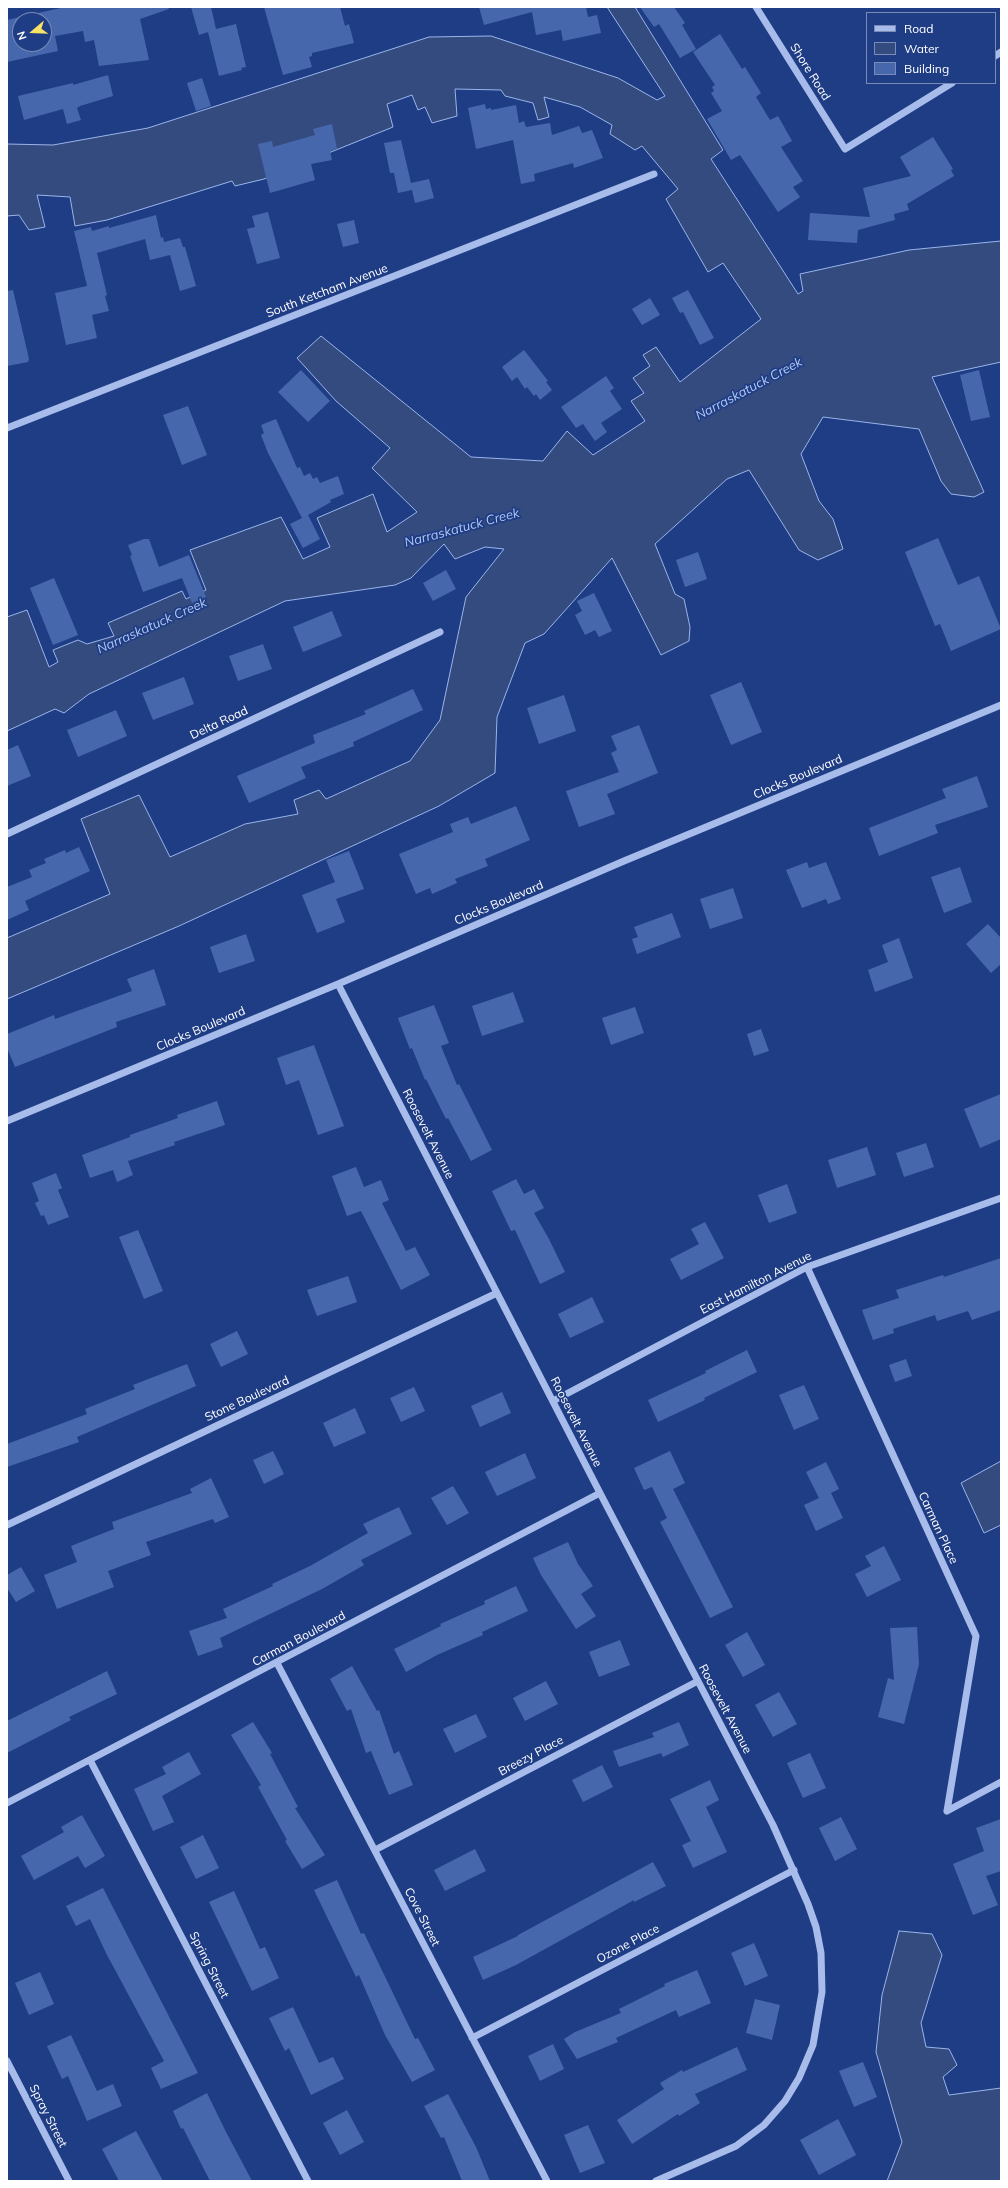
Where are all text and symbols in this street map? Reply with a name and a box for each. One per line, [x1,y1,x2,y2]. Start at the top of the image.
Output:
north arrow [12,12,52,52]
legend [866,12,996,84]
text: Road [904,21,933,36]
text: N [14,29,30,42]
street label: Shore Road [787,41,833,103]
text: Water [904,41,939,56]
text: Building [904,61,949,76]
street label: South Ketcham Avenue [264,261,390,321]
water label: Narraskatuck Creek [693,354,805,424]
water label: Narraskatuck Creek [403,505,521,551]
water label: Narraskatuck Creek [95,595,209,657]
street label: Delta Road [188,703,250,743]
street label: Clocks Boulevard [751,752,845,802]
street label: Clocks Boulevard [452,878,546,928]
street label: Clocks Boulevard [154,1004,248,1054]
street label: Roosevelt Avenue [399,1087,457,1181]
street label: East Hamilton Avenue [698,1249,814,1317]
street label: Stone Boulevard [203,1373,291,1425]
street label: Roosevelt Avenue [547,1375,605,1469]
street label: Carman Place [915,1490,961,1566]
street label: Carman Boulevard [250,1608,348,1670]
street label: Roosevelt Avenue [695,1662,755,1756]
street label: Breezy Place [496,1733,566,1779]
street label: Cove Street [401,1885,443,1949]
street label: Ozone Place [594,1921,662,1967]
street label: Spring Street [186,1929,232,2001]
street label: Spray Street [26,2082,70,2150]

